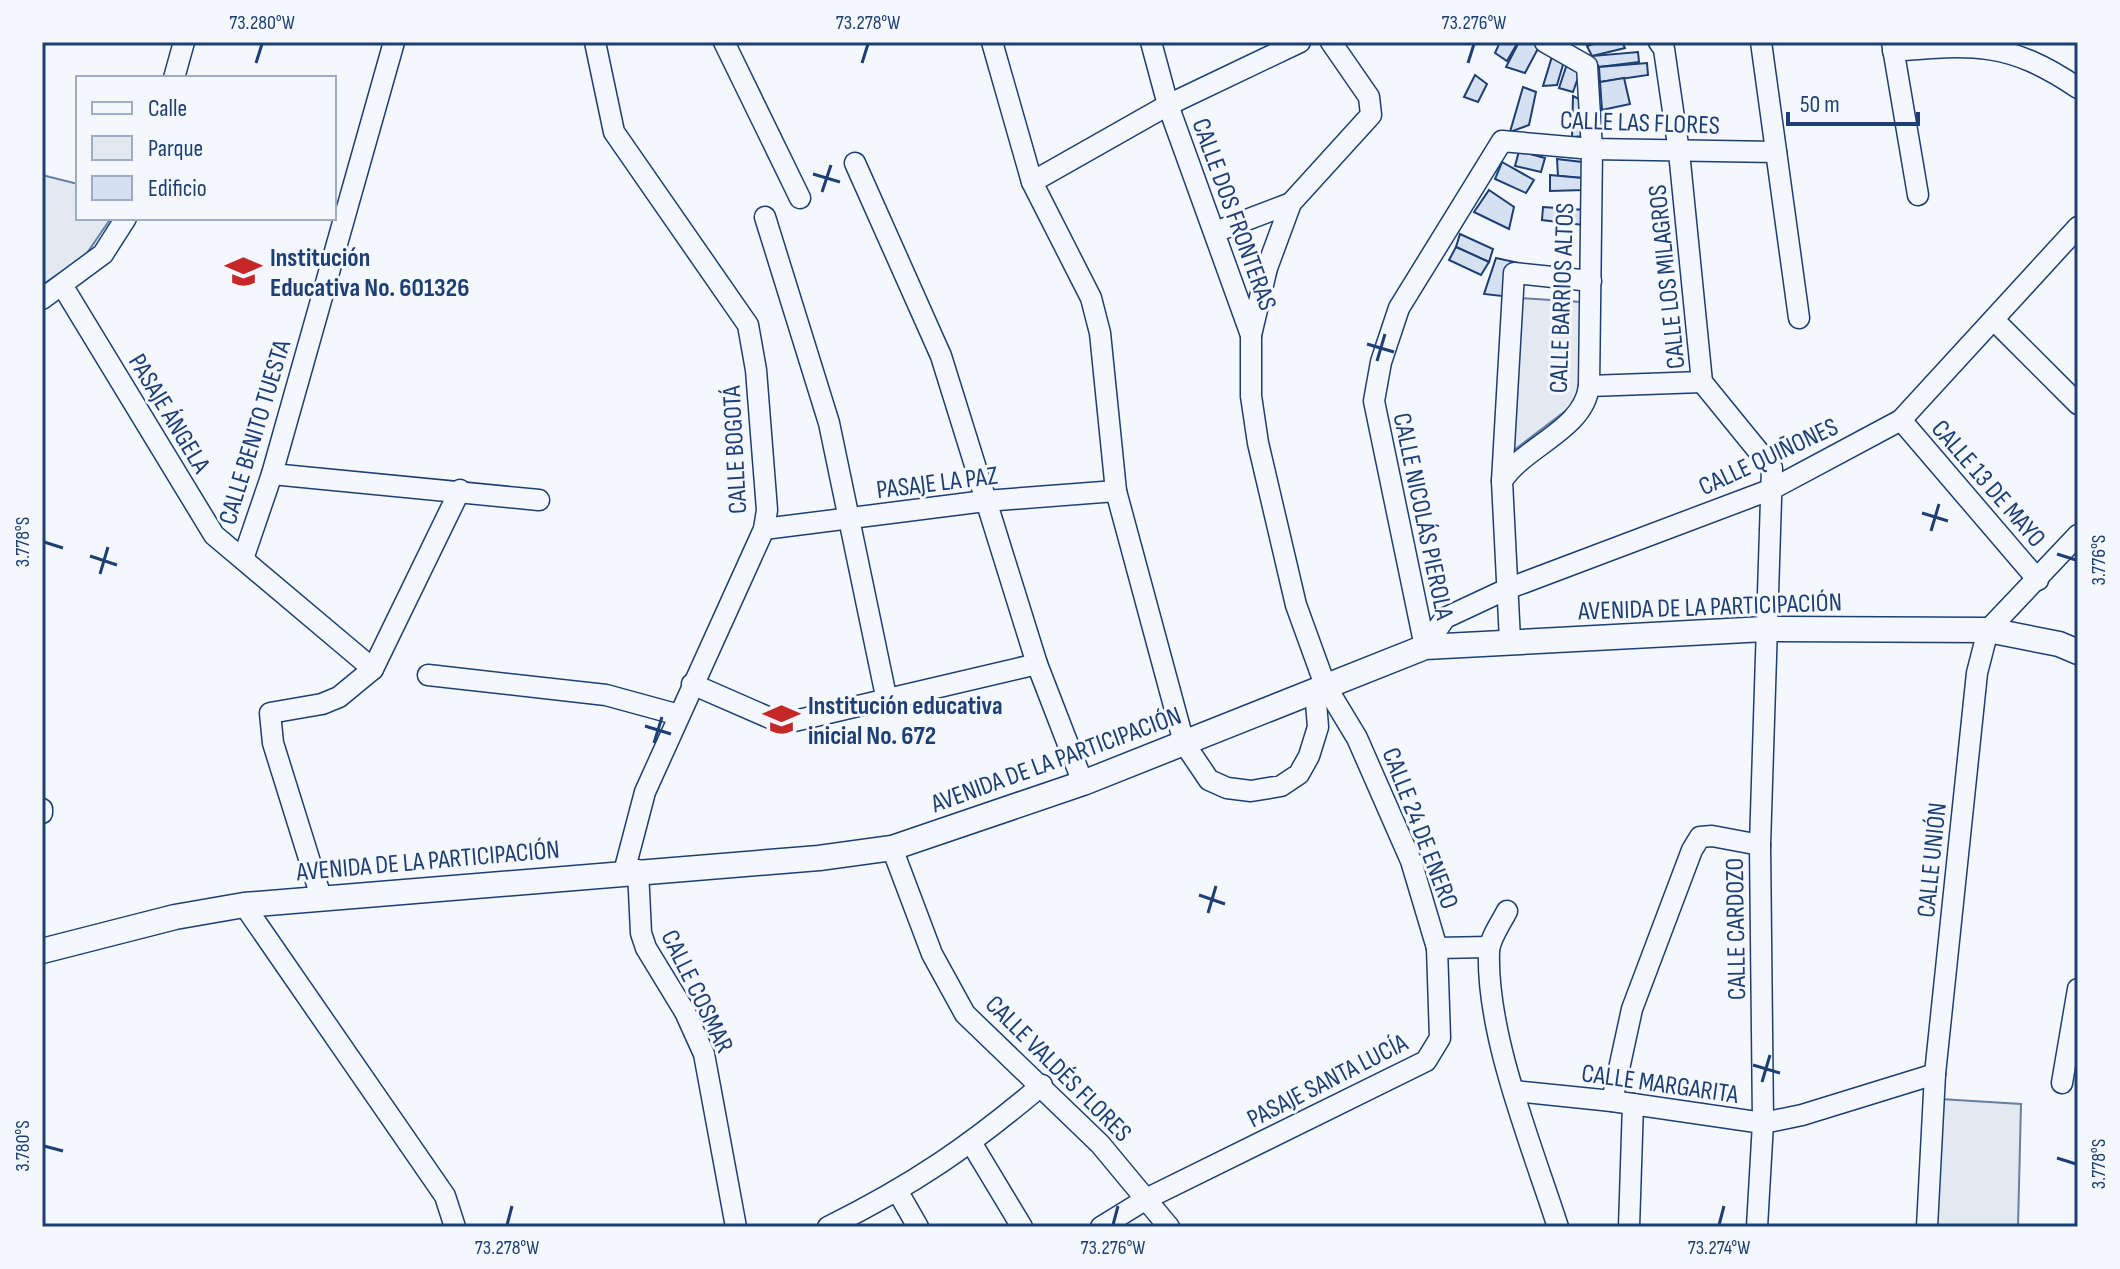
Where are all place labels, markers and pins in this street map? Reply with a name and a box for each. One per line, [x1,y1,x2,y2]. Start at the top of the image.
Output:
place label: Institución Educativa No. 601326 [270,243,469,304]
school or university icon: Institución Educativa No. 601326 [225,253,263,291]
place label: Institución educativa inicial No. 672 [808,691,1003,752]
school or university icon: Institución educativa inicial No. 672 [763,701,801,739]

